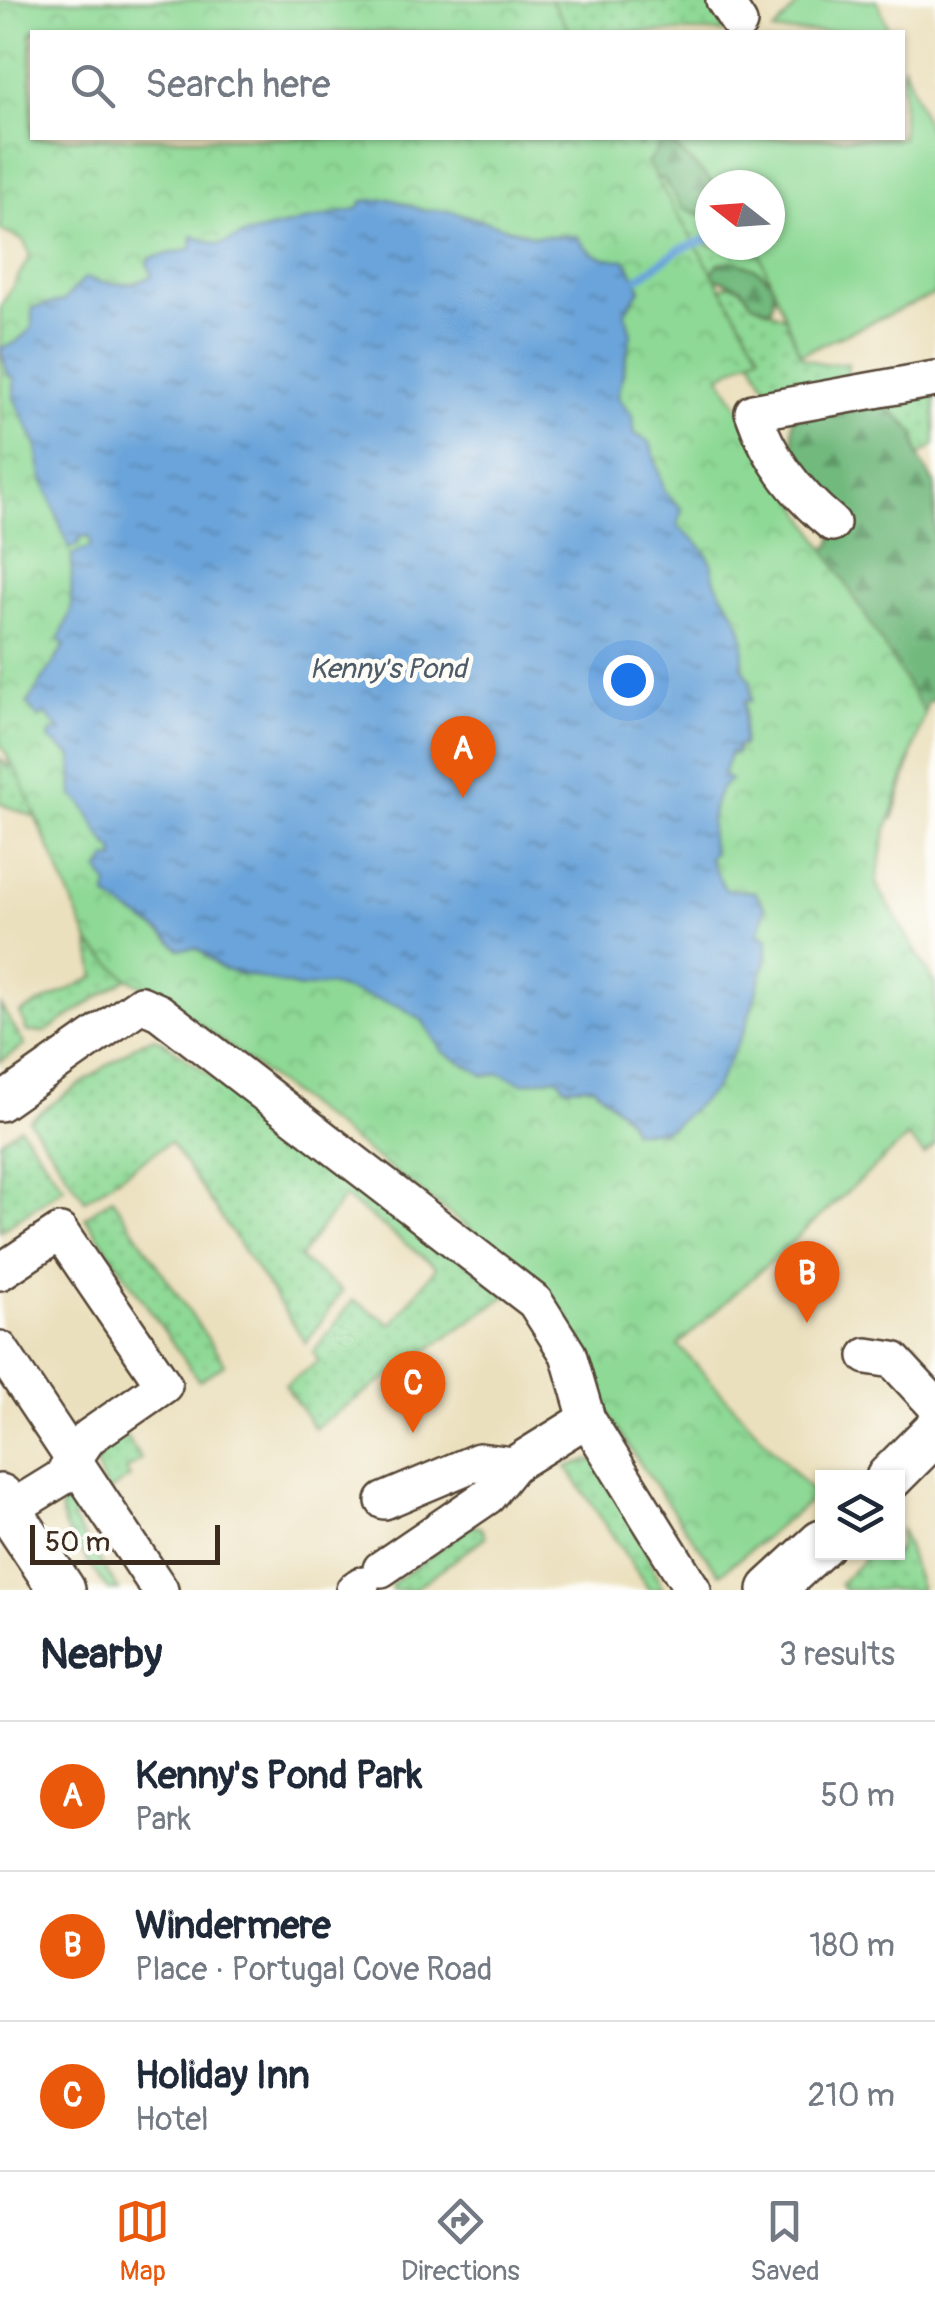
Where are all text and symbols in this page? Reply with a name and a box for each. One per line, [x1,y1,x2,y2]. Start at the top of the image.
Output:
search box [30,30,905,140]
icon: search [65,58,120,113]
text: Search here [145,61,331,109]
north arrow [695,170,785,260]
water label: Kenny's Pond [310,652,470,687]
your location [603,655,654,706]
pin: A [430,716,496,798]
pin: B [774,1240,840,1323]
pin: C [380,1350,446,1433]
map controls [815,1470,905,1560]
button: layers [815,1470,905,1560]
scale bar [30,1520,220,1564]
text: 50 m [45,1525,110,1560]
text: Nearby [40,1629,162,1681]
text: 3 results [779,1635,895,1675]
text: Kenny's Pond Park [135,1752,422,1800]
text: A [62,1776,83,1816]
text: 50 m [820,1776,895,1816]
text: Park [135,1800,191,1840]
text: Windermere [135,1902,331,1950]
text: B [63,1926,82,1966]
text: 180 m [809,1926,895,1966]
text: Place · Portugal Cove Road [135,1950,493,1990]
text: Holiday Inn [135,2052,310,2100]
text: C [63,2076,82,2116]
text: 210 m [807,2076,895,2116]
text: Hotel [135,2100,209,2140]
tab: Map [115,2194,170,2289]
tab: Directions [401,2194,520,2289]
tab: Saved [750,2194,820,2289]

